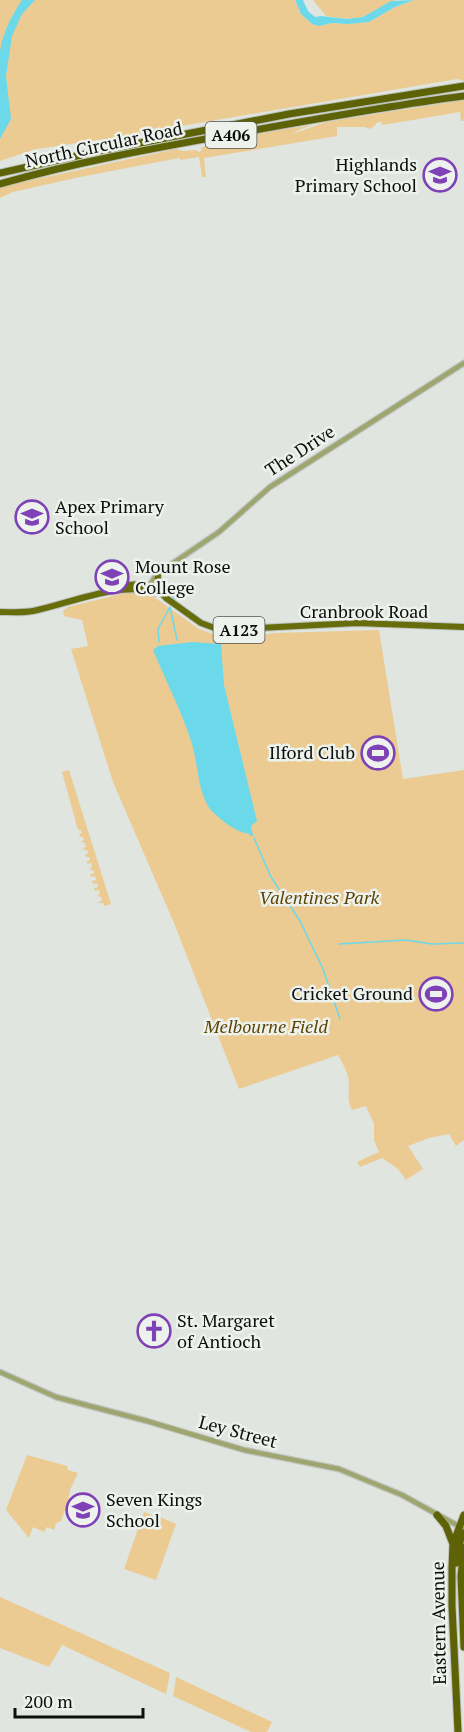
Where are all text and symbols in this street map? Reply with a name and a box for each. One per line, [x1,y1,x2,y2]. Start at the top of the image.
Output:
street label: North Circular Road [23,116,185,172]
road number: A406 [206,122,256,148]
place label: Highlands Primary School [295,152,417,197]
school or university icon: Highlands Primary School [422,157,458,193]
street label: The Drive [260,419,339,481]
place label: Apex Primary School [55,494,165,539]
school or university icon: Apex Primary School [14,499,50,535]
place label: Mount Rose College [135,554,231,599]
school or university icon: Mount Rose College [94,559,130,595]
street label: Cranbrook Road [300,599,428,623]
road number: A123 [214,617,264,643]
sports icon: Ilford Club [360,735,396,771]
place label: Ilford Club [269,740,355,764]
park label: Valentines Park [259,885,380,909]
sports icon: Cricket Ground [418,976,454,1012]
place label: Cricket Ground [291,981,413,1005]
park label: Melbourne Field [203,1014,328,1038]
place label: St. Margaret of Antioch [177,1308,275,1353]
church icon: St. Margaret of Antioch [136,1313,172,1349]
street label: Ley Street [196,1409,280,1453]
place label: Seven Kings School [106,1487,202,1532]
school or university icon: Seven Kings School [65,1492,101,1528]
street label: Eastern Avenue [425,1561,451,1685]
scale bar [15,1681,142,1719]
text: 200 m [24,1689,73,1713]

